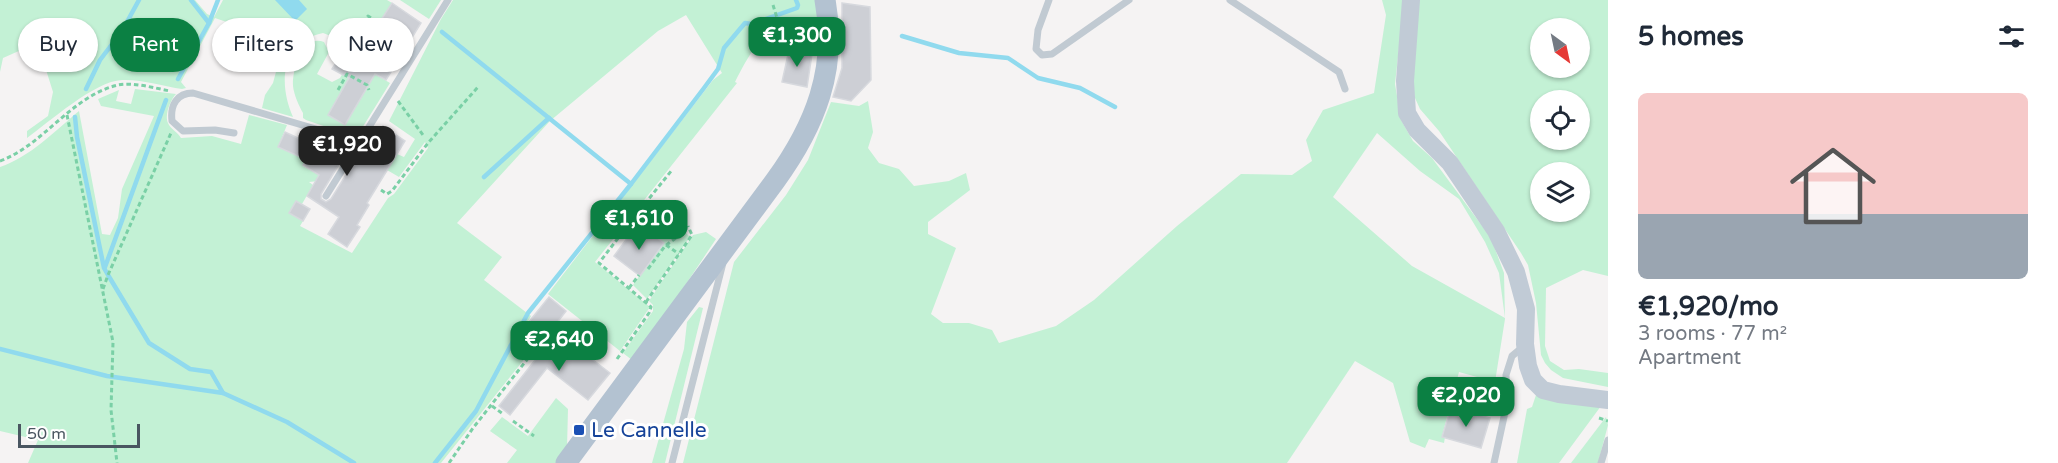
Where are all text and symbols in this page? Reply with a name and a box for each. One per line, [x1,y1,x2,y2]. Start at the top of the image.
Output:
pin: €1,300 [748,17,846,68]
chip: Buy [18,18,98,72]
chip: Rent [110,18,200,72]
chip: Filters [212,18,315,72]
chip: New [327,18,414,72]
north arrow [1530,18,1590,78]
map controls [1530,18,1590,222]
icon: filters [1995,20,2028,53]
text: 5 homes [1638,21,1744,52]
text: €1,300 [762,24,832,48]
button: locate [1530,90,1590,150]
pin: €1,920 [298,126,396,177]
icon: home [1779,132,1887,240]
text: €1,920 [312,133,382,157]
button: layers [1530,162,1590,222]
pin: €1,610 [590,200,688,251]
text: €1,610 [604,207,674,231]
text: €1,920/mo [1638,291,1779,322]
pin: €2,640 [510,321,608,372]
text: 3 rooms · 77 m² [1638,322,1787,346]
text: €2,640 [524,328,594,352]
text: Apartment [1638,346,1741,370]
pin: €2,020 [1417,377,1515,428]
text: €2,020 [1431,384,1501,408]
place label: Le Cannelle [591,418,707,443]
scale bar [18,421,140,448]
marker: Le Cannelle [572,423,586,437]
text: 50 m [27,424,66,444]

